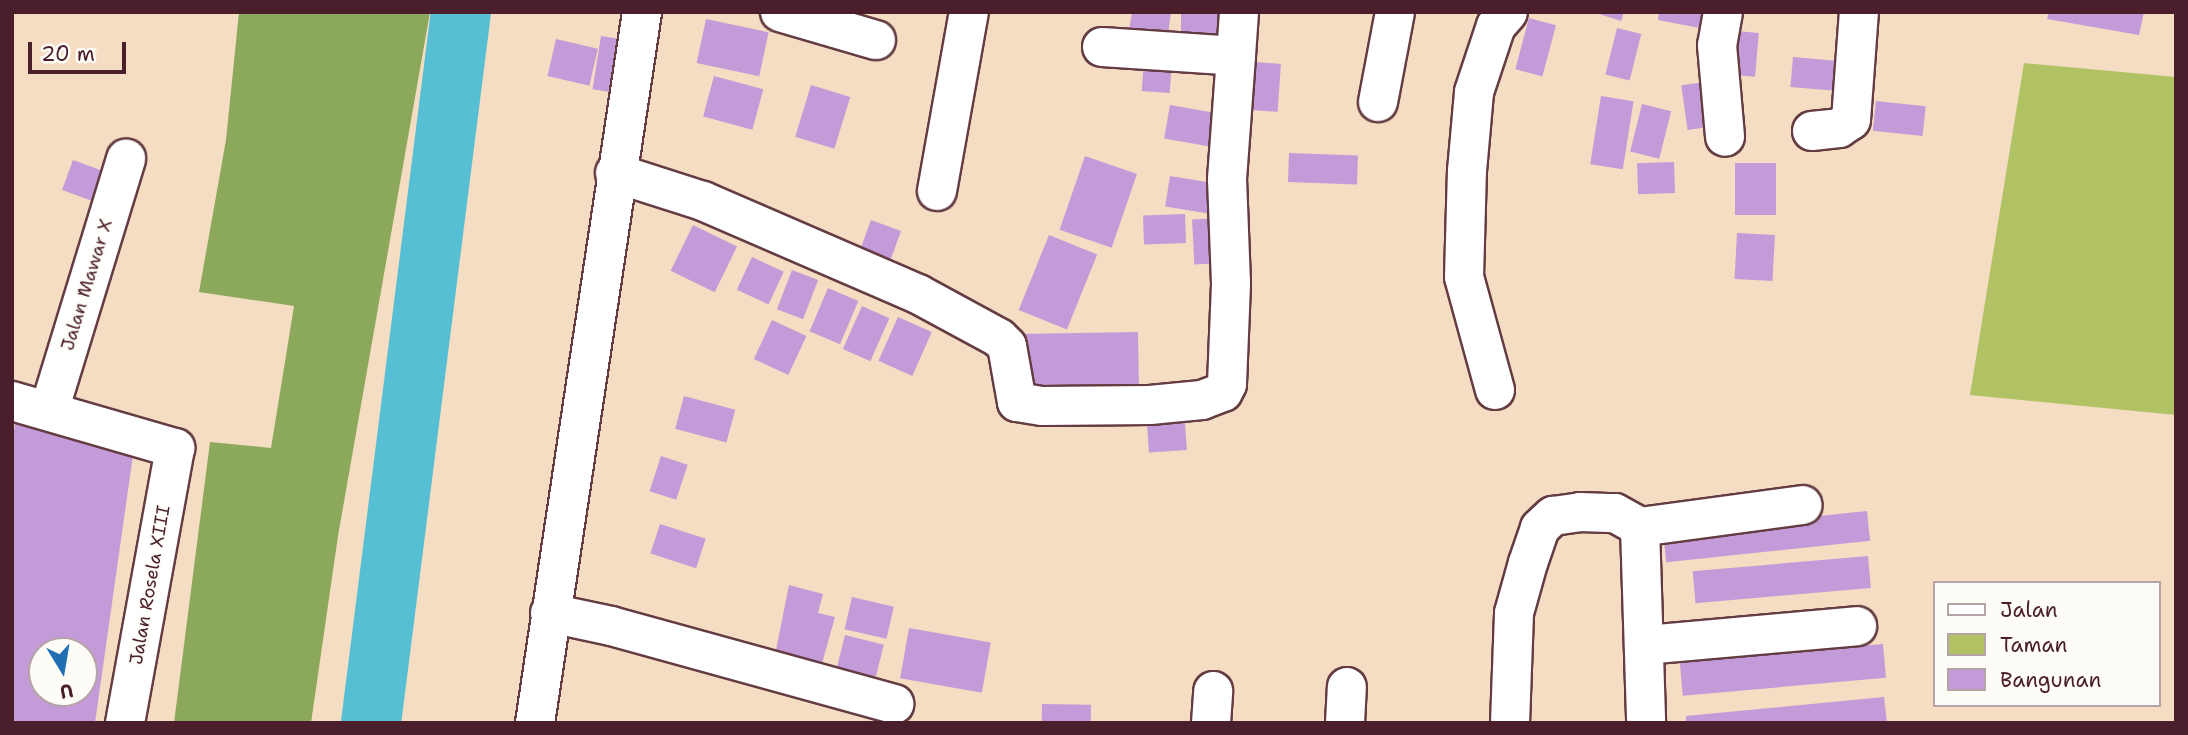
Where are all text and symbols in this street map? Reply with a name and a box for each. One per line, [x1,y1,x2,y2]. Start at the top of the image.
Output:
scale bar [32,28,130,72]
text: 20 m [41,40,95,68]
street label: Jalan Mawar X [57,217,117,353]
street label: Jalan Rosela XIII [125,504,175,666]
legend [1932,581,2160,707]
text: Jalan [2000,596,2058,624]
text: Taman [2000,631,2067,659]
north arrow [28,637,98,707]
text: Bangunan [2000,666,2101,694]
text: U [58,678,75,705]

